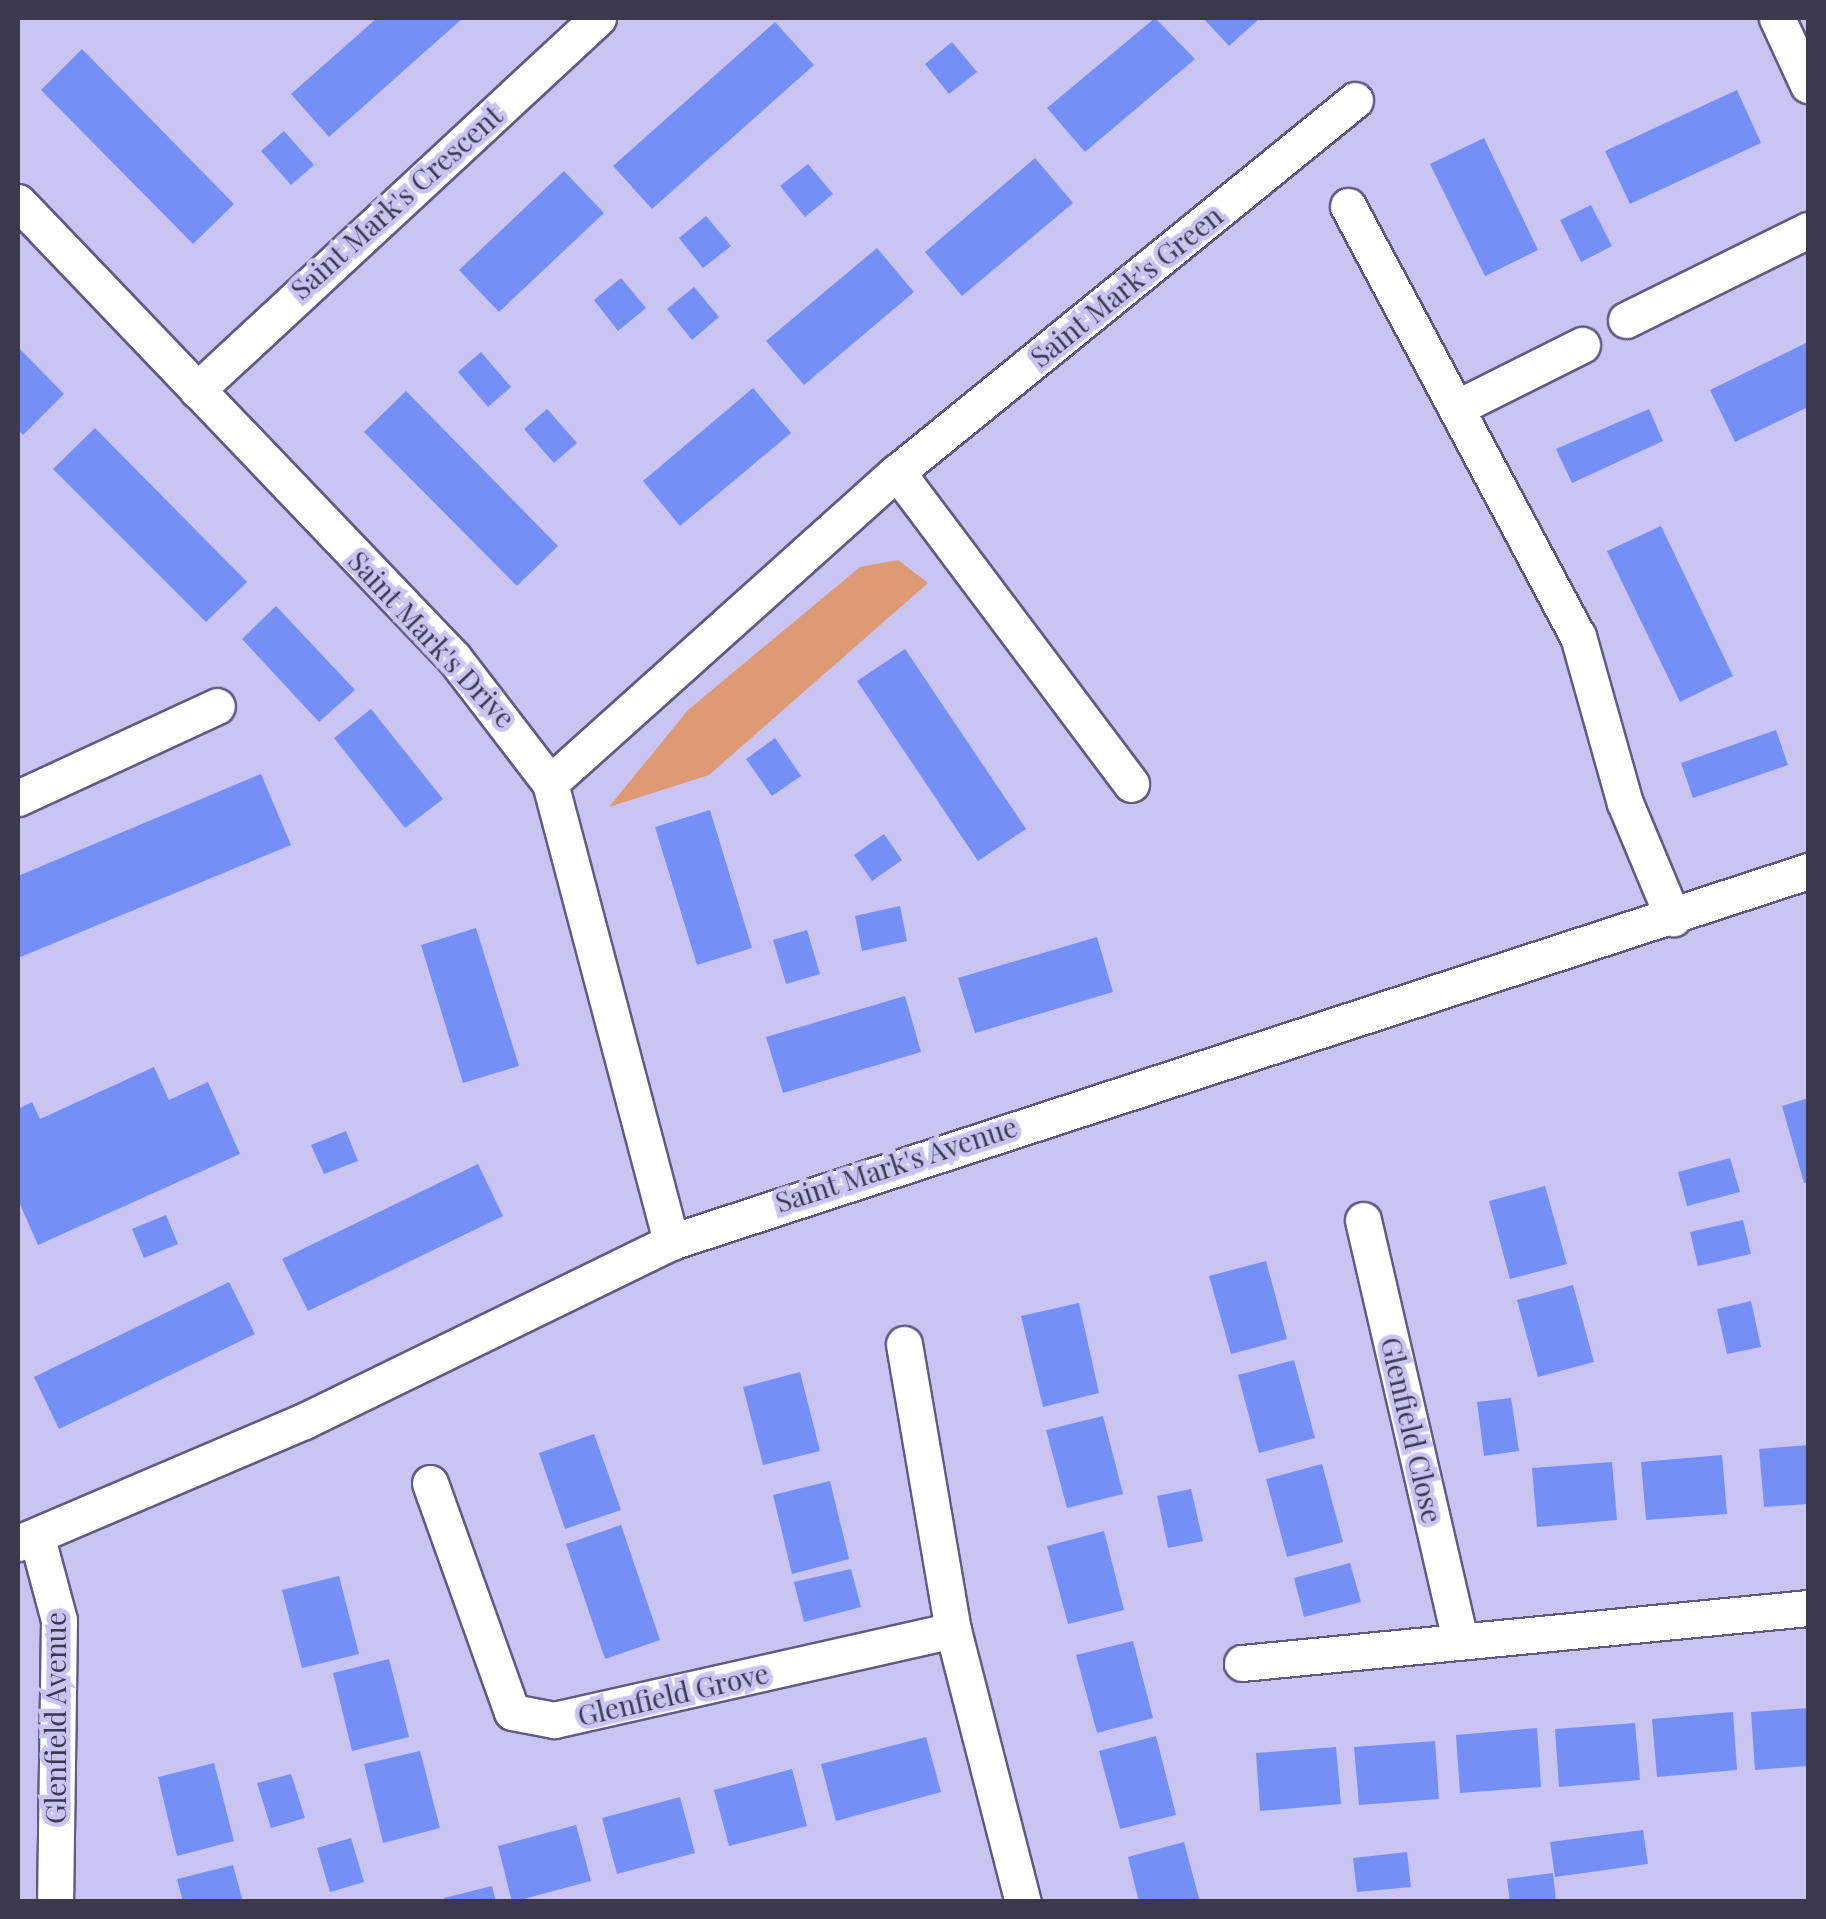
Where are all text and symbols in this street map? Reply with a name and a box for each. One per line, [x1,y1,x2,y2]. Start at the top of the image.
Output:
street label: Saint Mark's Crescent [283,98,509,306]
street label: Saint Mark's Green [1023,198,1229,374]
street label: Saint Mark's Drive [341,544,523,734]
street label: Saint Mark's Avenue [770,1109,1022,1219]
street label: Glenfield Close [1374,1334,1450,1526]
street label: Glenfield Avenue [38,1611,72,1825]
street label: Glenfield Grove [574,1656,772,1732]

